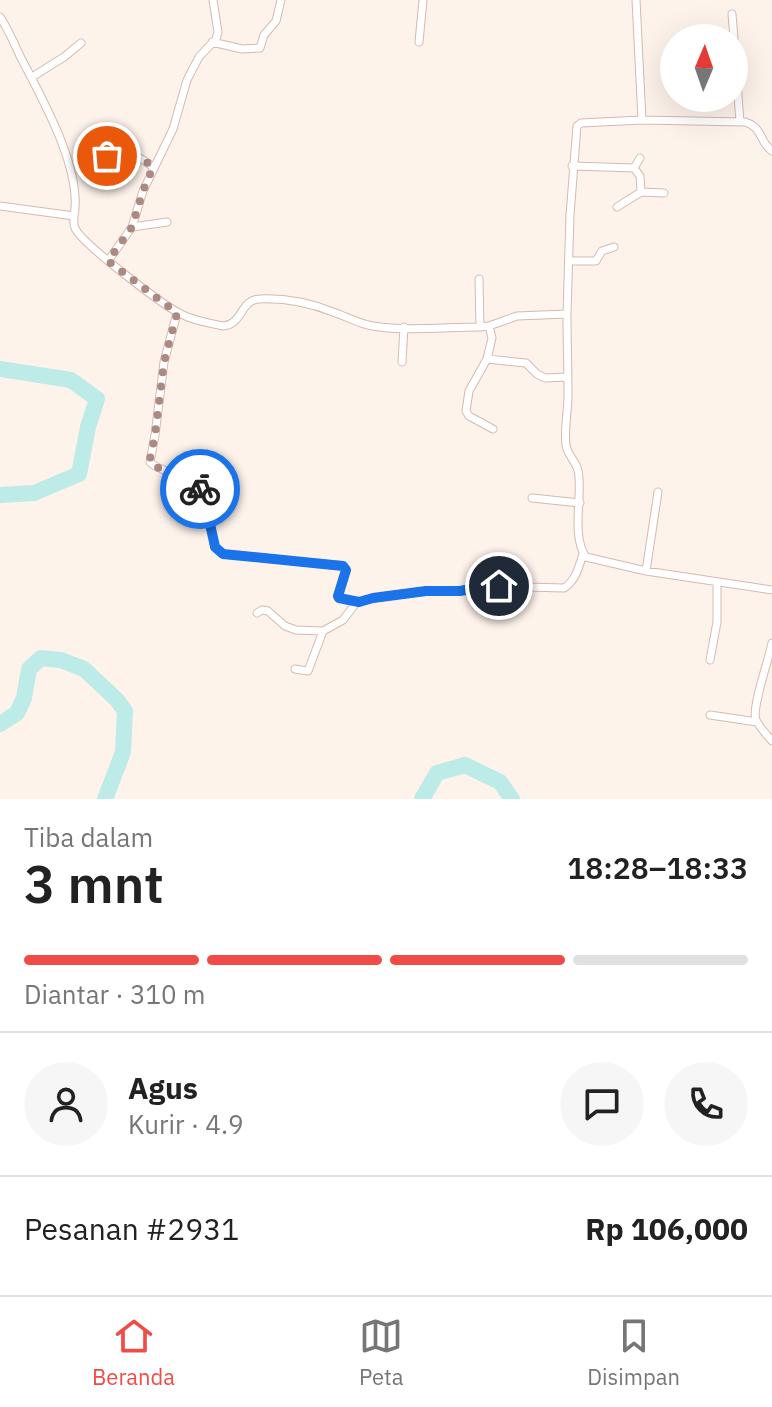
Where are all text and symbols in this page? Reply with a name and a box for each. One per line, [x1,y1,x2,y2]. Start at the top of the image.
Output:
north arrow [660,24,748,112]
map controls [660,24,748,112]
pin [73,122,141,190]
icon: bag [85,134,129,178]
courier [160,449,240,529]
icon: bike [178,467,222,511]
pin [465,552,533,620]
icon: home [477,564,521,608]
text: Tiba dalam [24,820,153,854]
text: 18:28–18:33 [567,848,748,887]
text: 3 mnt [24,850,164,917]
text: Diantar · 310 m [24,977,206,1011]
button: person [24,1062,108,1146]
button: chat [560,1062,644,1146]
button: phone [664,1062,748,1146]
text: Agus [128,1068,198,1107]
text: Kurir · 4.9 [128,1107,244,1141]
text: Pesanan #2931 [24,1209,239,1248]
text: Rp 106,000 [585,1209,748,1248]
tab: Beranda [92,1314,175,1391]
tab: Peta [359,1314,403,1391]
tab: Disimpan [587,1314,680,1391]

